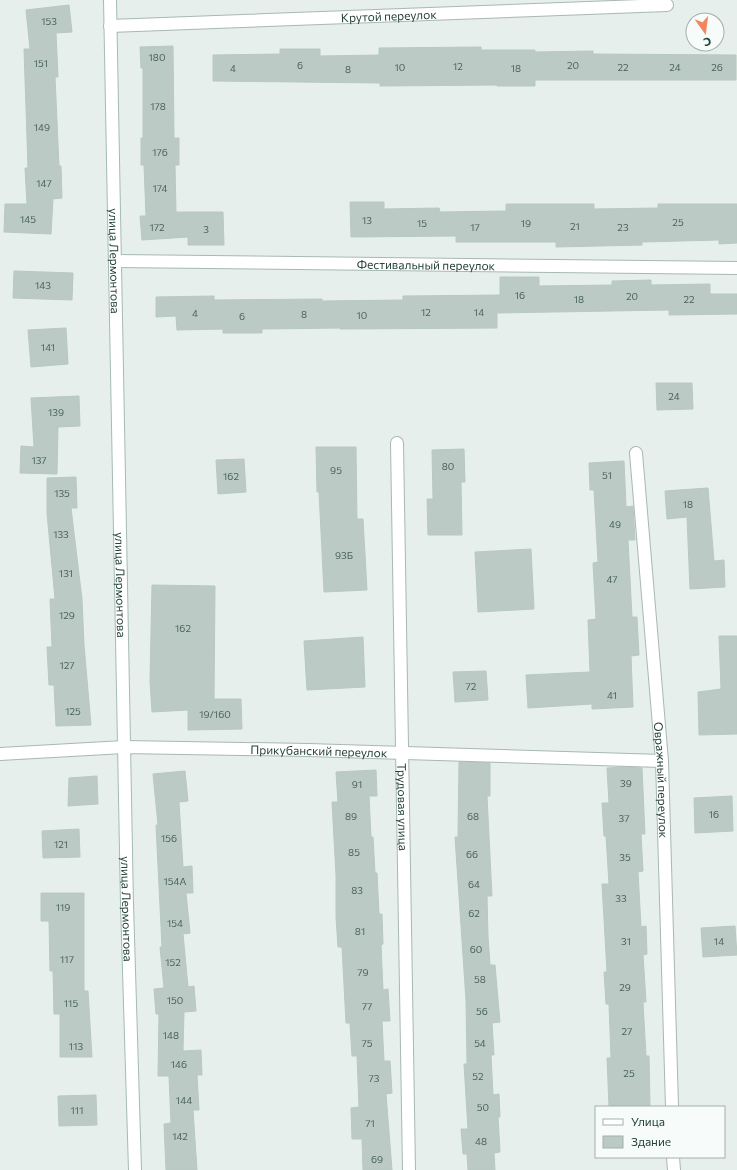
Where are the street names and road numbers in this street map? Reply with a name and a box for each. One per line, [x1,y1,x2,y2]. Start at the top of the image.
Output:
street label: Крутой переулок [341,7,438,24]
street label: улица Лермонтова [107,208,123,314]
street label: Фестивальный переулок [357,257,496,272]
street label: улица Лермонтова [113,532,129,638]
street label: Овражный переулок [652,721,671,839]
street label: Прикубанский переулок [250,742,388,759]
street label: Трудовая улица [395,763,411,851]
street label: улица Лермонтова [119,856,136,962]

